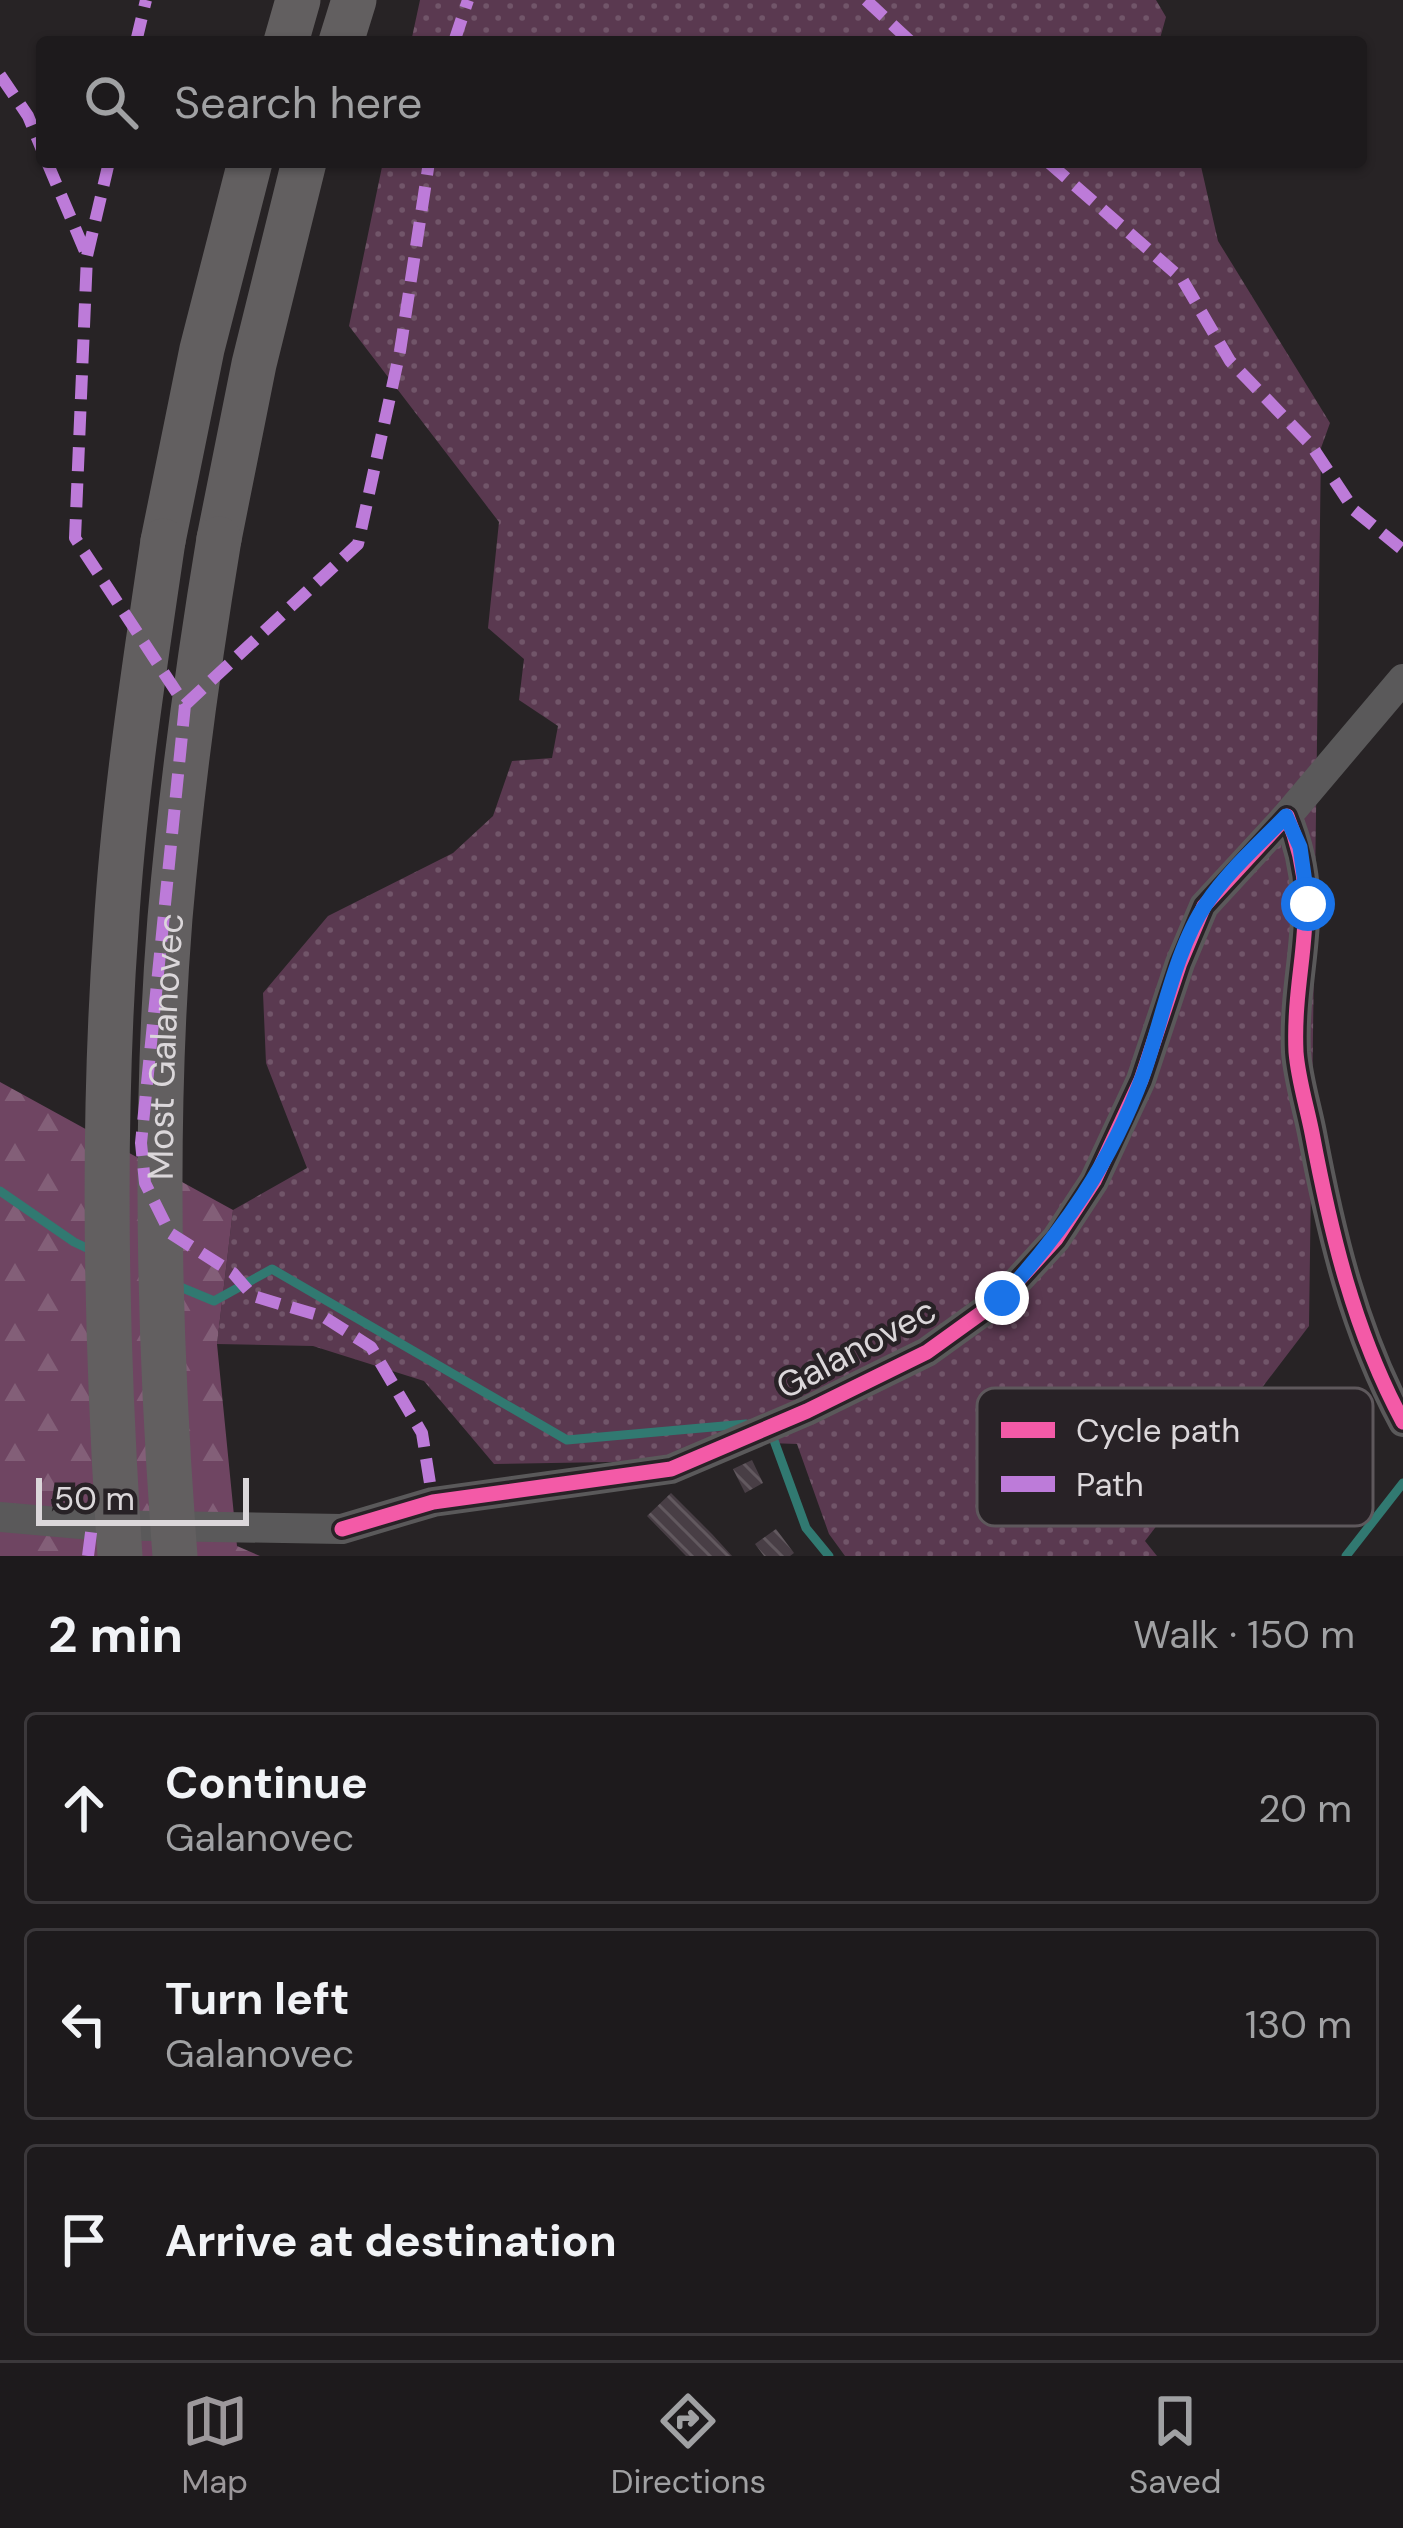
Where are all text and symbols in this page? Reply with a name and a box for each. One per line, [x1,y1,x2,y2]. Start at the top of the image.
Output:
search box [36,36,1367,168]
icon: search [78,69,144,135]
text: Search here [174,73,422,132]
route start [1281,877,1335,931]
street label: Most Galanovec [136,911,194,1180]
route end [975,1271,1029,1325]
street label: Galanovec [768,1286,944,1410]
legend [977,1388,1373,1526]
text: Cycle path [1076,1409,1240,1452]
text: Path [1076,1463,1144,1506]
scale bar [36,1472,249,1525]
text: 50 m [54,1477,135,1520]
text: 2 min [48,1601,183,1668]
text: Walk · 150 m [1133,1609,1355,1660]
text: Continue [165,1753,368,1812]
icon: ahead [51,1775,117,1841]
text: 20 m [1258,1783,1352,1834]
text: Galanovec [165,1812,354,1863]
text: Turn left [165,1969,349,2028]
icon: left [51,1991,117,2057]
text: 130 m [1245,1999,1352,2050]
text: Galanovec [165,2028,354,2079]
icon: arrive [51,2207,117,2273]
text: Arrive at destination [165,2211,617,2270]
tab: Map [181,2388,248,2503]
tab: Directions [611,2388,766,2503]
tab: Saved [1129,2388,1222,2503]

